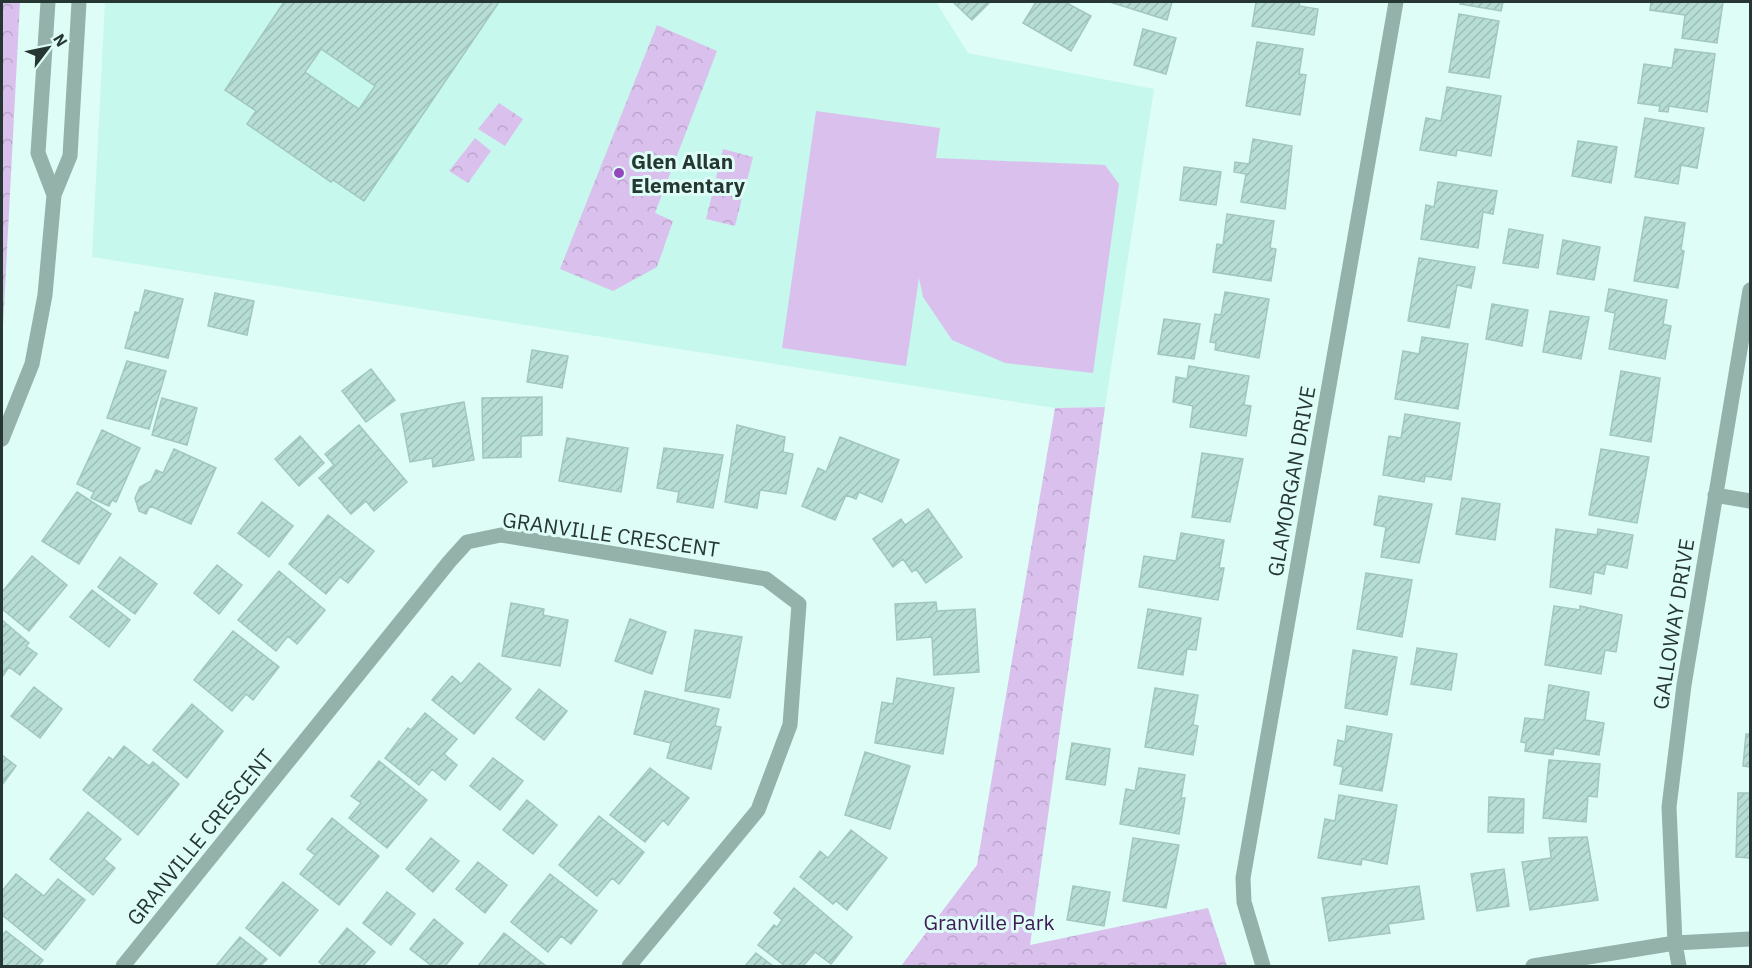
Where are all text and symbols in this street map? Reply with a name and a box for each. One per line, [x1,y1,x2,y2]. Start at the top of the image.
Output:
north arrow [18,18,78,78]
text: N [49,30,72,50]
place label: Glen Allan Elementary [631,147,746,199]
marker: Glen Allan Elementary [612,166,626,180]
street label: GLAMORGAN DRIVE [1260,384,1322,578]
street label: GRANVILLE CRESCENT [501,505,721,563]
street label: GALLOWAY DRIVE [1646,537,1700,711]
street label: GRANVILLE CRESCENT [120,743,280,931]
park label: Granville Park [923,908,1055,936]

